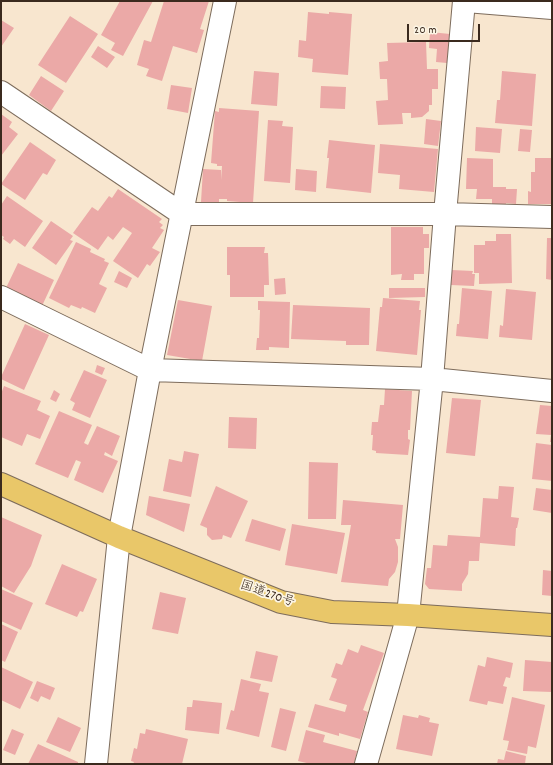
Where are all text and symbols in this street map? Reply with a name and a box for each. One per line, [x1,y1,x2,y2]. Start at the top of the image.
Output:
scale bar [409,16,482,42]
text: 20 m [414,22,437,39]
street label: 国道270号 [238,578,296,612]

